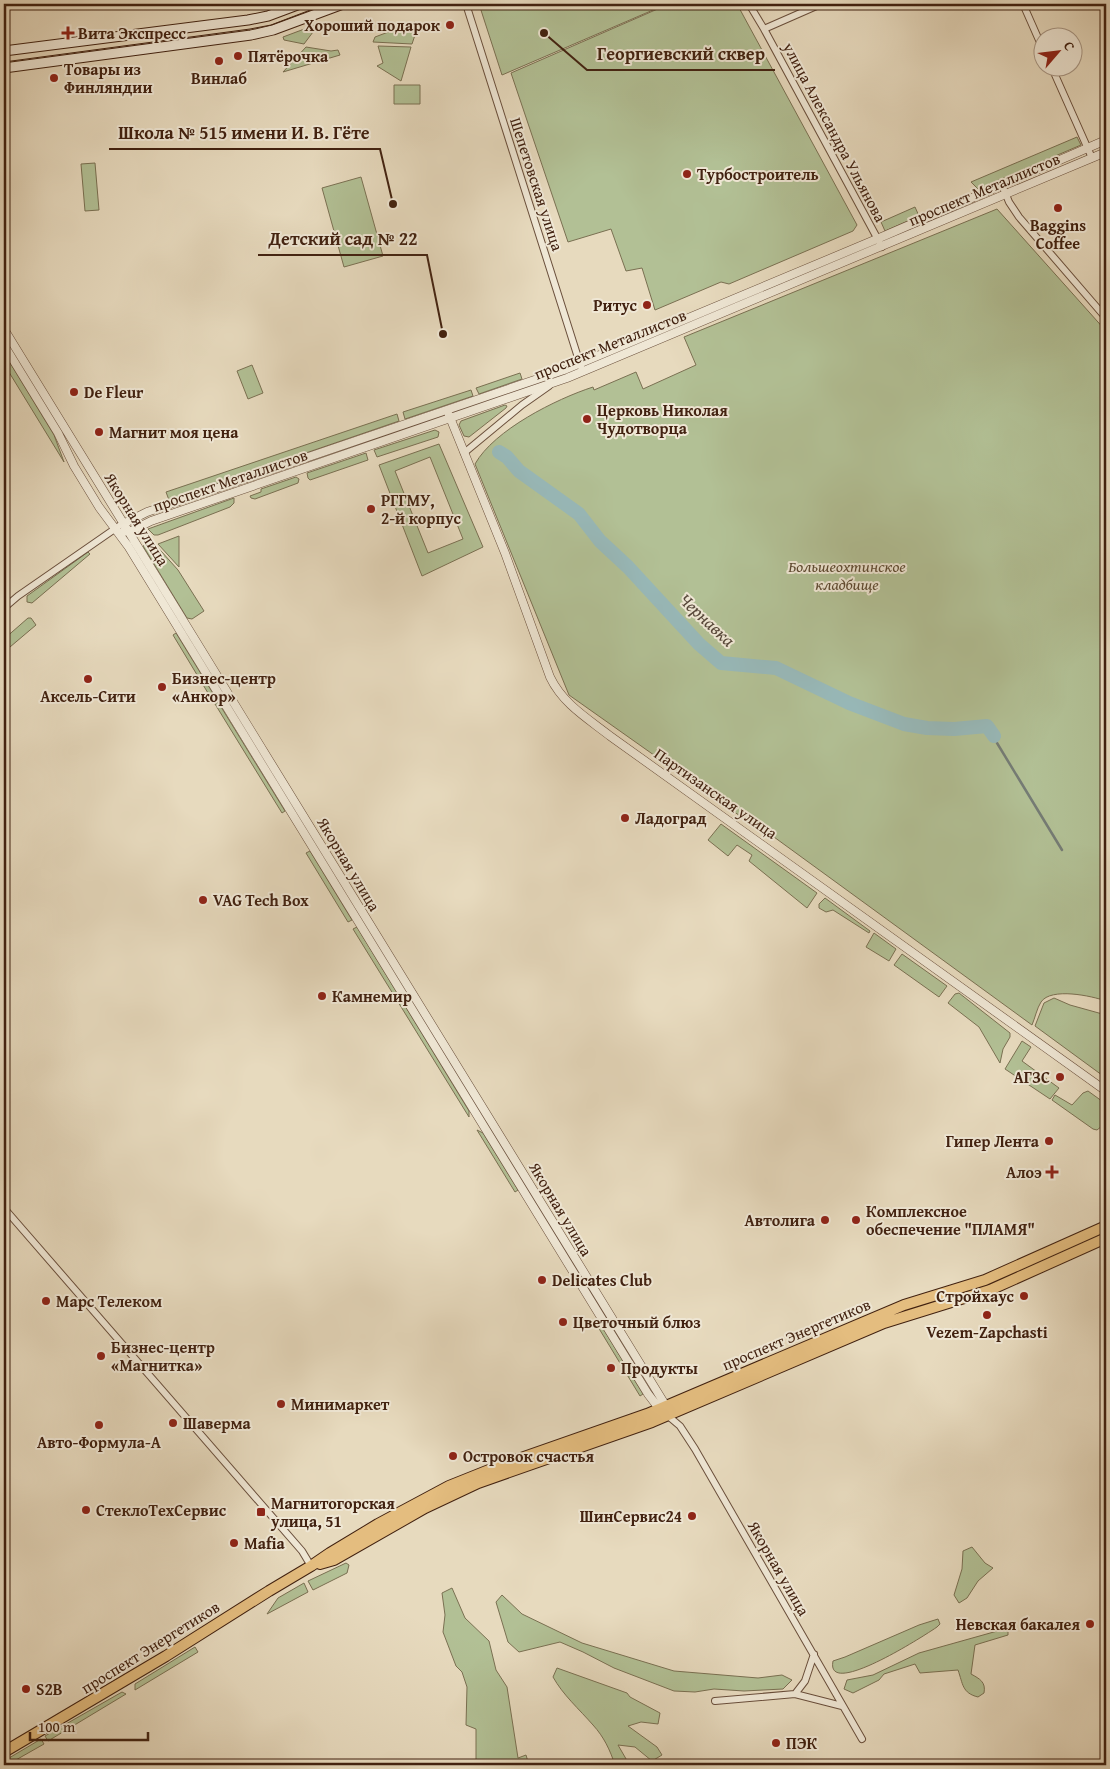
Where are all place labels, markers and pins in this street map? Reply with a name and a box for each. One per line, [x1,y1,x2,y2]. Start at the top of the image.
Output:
place label: Хороший подарок [304,13,441,37]
marker: Хороший подарок [444,19,456,31]
place label: Вита Экспресс [78,21,186,45]
marker: Вита Экспресс [62,27,74,39]
callout: Георгиевский сквер [587,37,775,70]
place label: Пятёрочка [248,44,329,68]
marker: Пятёрочка [232,50,244,62]
marker: Винлаб [213,55,225,67]
place label: Товары из Финляндии [64,57,152,99]
place label: Винлаб [191,66,247,90]
marker: Товары из Финляндии [48,72,60,84]
callout: Школа № 515 имени И. В. Гёте [109,116,380,149]
place label: Турбостроитель [697,162,819,186]
marker: Турбостроитель [681,168,693,180]
marker: Baggins Coffee [1052,202,1064,214]
place label: Baggins Coffee [1030,213,1086,255]
callout: Детский сад № 22 [258,222,427,255]
place label: Ритус [593,293,638,317]
marker: Ритус [641,299,653,311]
place label: De Fleur [84,380,144,404]
marker: De Fleur [68,386,80,398]
place label: Церковь Николая Чудотворца [597,398,728,440]
marker: Церковь Николая Чудотворца [581,413,593,425]
place label: Магнит моя цена [109,420,239,444]
marker: Магнит моя цена [93,426,105,438]
place label: РГГМУ, 2-й корпус [381,488,461,530]
marker: РГГМУ, 2-й корпус [365,503,377,515]
place label: Бизнес-центр «Анкор» [172,666,276,708]
marker: Аксель-Сити [82,673,94,685]
marker: Бизнес-центр «Анкор» [156,681,168,693]
place label: Аксель-Сити [40,684,136,708]
place label: Ладоград [635,806,707,830]
marker: Ладоград [619,812,631,824]
place label: VAG Tech Box [213,888,309,912]
marker: VAG Tech Box [197,894,209,906]
place label: Камнемир [332,984,412,1008]
marker: Камнемир [316,990,328,1002]
place label: АГЗС [1014,1065,1050,1089]
marker: АГЗС [1054,1071,1066,1083]
place label: Гипер Лента [946,1129,1040,1153]
marker: Гипер Лента [1043,1135,1055,1147]
place label: Алоэ [1006,1160,1042,1184]
marker: Алоэ [1046,1166,1058,1178]
place label: Комплексное обеспечение "ПЛАМЯ" [866,1199,1035,1241]
place label: Автолига [745,1208,816,1232]
marker: Автолига [819,1214,831,1226]
marker: Комплексное обеспечение "ПЛАМЯ" [850,1214,862,1226]
place label: Delicates Club [552,1268,652,1292]
marker: Delicates Club [536,1274,548,1286]
place label: Стройхаус [936,1284,1015,1308]
place label: Марс Телеком [56,1289,162,1313]
marker: Стройхаус [1018,1290,1030,1302]
marker: Марс Телеком [40,1295,52,1307]
marker: Vezem-Zapchasti [981,1309,993,1321]
place label: Цветочный блюз [573,1310,701,1334]
marker: Цветочный блюз [557,1316,569,1328]
place label: Vezem-Zapchasti [926,1320,1048,1344]
place label: Бизнес-центр «Магнитка» [111,1335,215,1377]
marker: Бизнес-центр «Магнитка» [95,1350,107,1362]
place label: Продукты [621,1356,698,1380]
marker: Продукты [605,1362,617,1374]
place label: Минимаркет [291,1392,390,1416]
marker: Минимаркет [275,1398,287,1410]
place label: Шаверма [183,1411,252,1435]
marker: Шаверма [167,1417,179,1429]
marker: Авто-Формула-А [93,1419,105,1431]
place label: Авто-Формула-А [37,1430,162,1454]
place label: Островок счастья [463,1444,594,1468]
marker: Островок счастья [447,1450,459,1462]
place label: Магнитогорская улица, 51 [270,1491,395,1533]
place label: СтеклоТехСервис [96,1498,227,1522]
marker: СтеклоТехСервис [80,1504,92,1516]
place label: ШинCервис24 [580,1504,682,1528]
marker: Магнитогорская улица, 51 [255,1506,267,1518]
marker: ШинCервис24 [686,1510,698,1522]
place label: Mafia [244,1531,286,1555]
marker: Mafia [228,1537,240,1549]
place label: Невская бакалея [956,1612,1080,1636]
marker: Невская бакалея [1084,1618,1096,1630]
place label: S2B [36,1677,63,1701]
marker: S2B [20,1683,32,1695]
place label: ПЭК [786,1731,818,1755]
marker: ПЭК [770,1737,782,1749]

